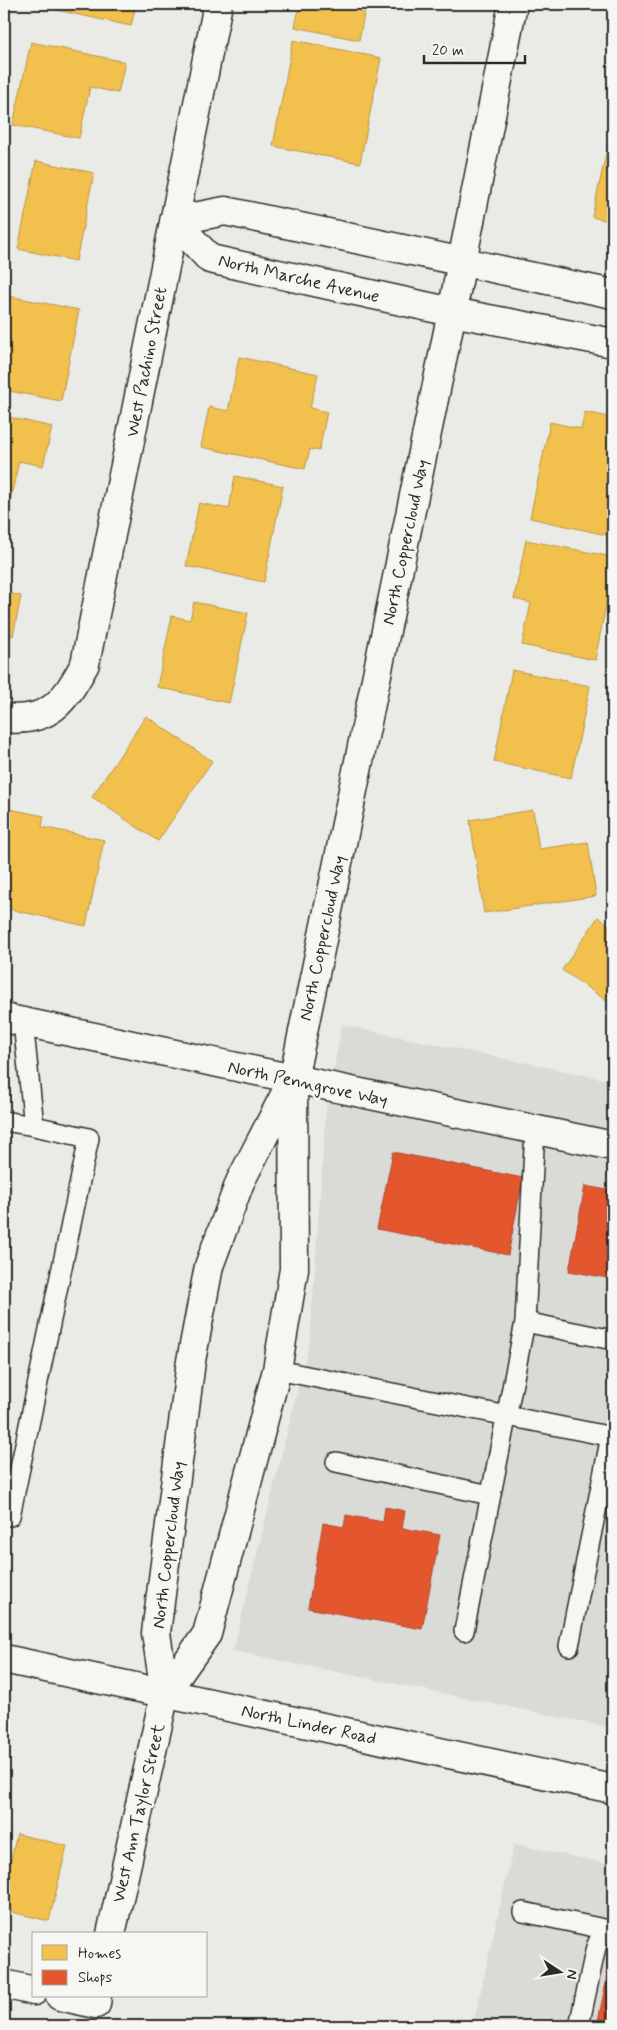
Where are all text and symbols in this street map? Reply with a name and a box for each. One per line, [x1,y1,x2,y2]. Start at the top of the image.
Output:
scale bar [424,32,526,64]
text: 20 m [432,41,464,61]
street label: North Marche Avenue [216,249,382,309]
street label: West Pachino Street [121,285,173,439]
street label: North Coppercloud Way [377,457,435,627]
street label: North Coppercloud Way [294,853,352,1023]
street label: North Penngrove Way [226,1055,390,1113]
street label: North Coppercloud Way [147,1460,191,1630]
street label: North Linder Road [239,1699,379,1751]
street label: West Ann Taylor Street [107,1721,171,1905]
legend [32,1932,208,1998]
text: Homes [78,1944,121,1964]
north arrow [534,1948,584,1998]
text: Shops [78,1968,113,1988]
text: N [562,1968,582,1981]

